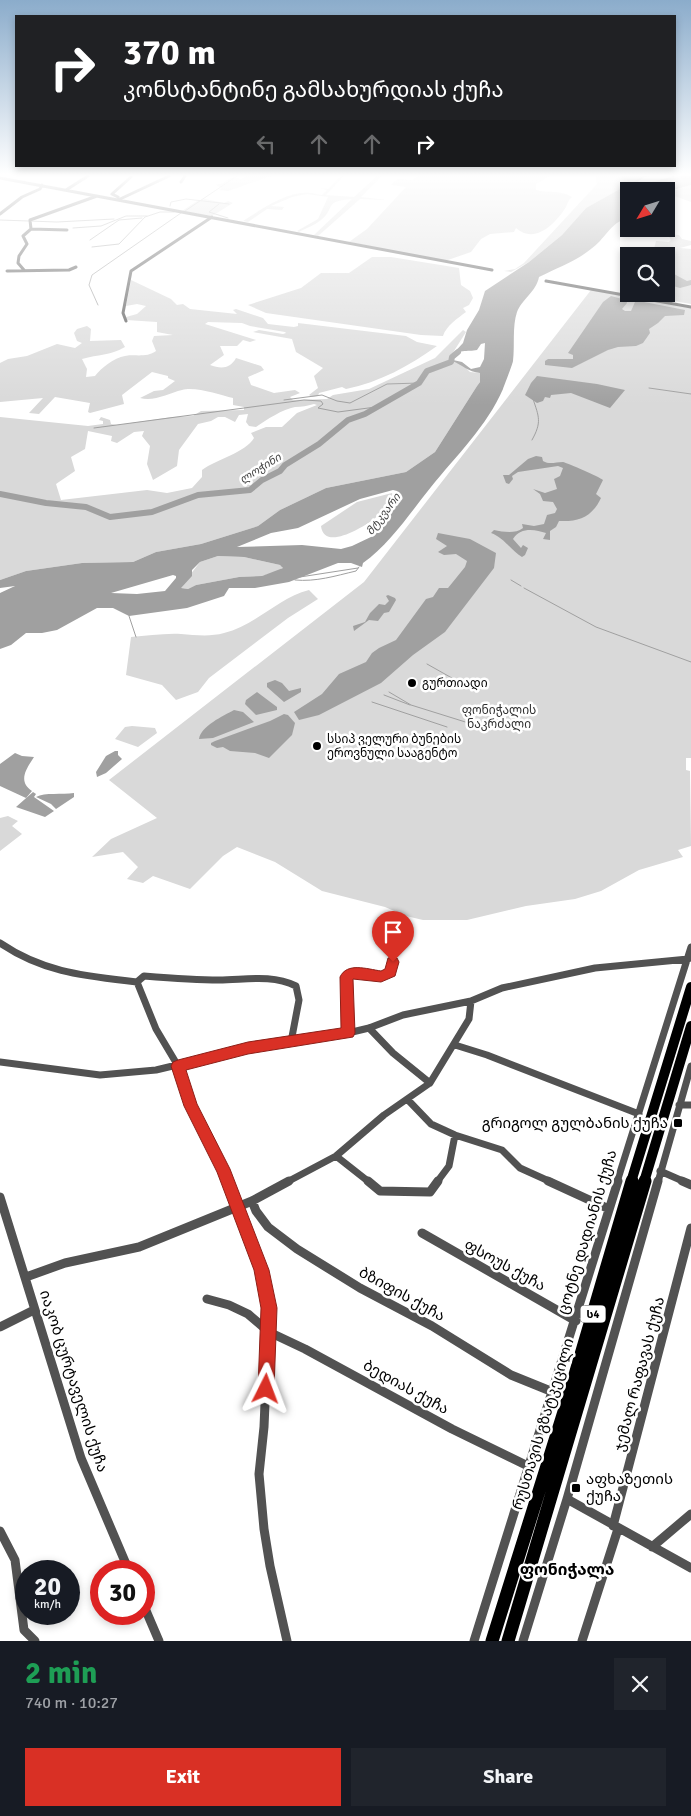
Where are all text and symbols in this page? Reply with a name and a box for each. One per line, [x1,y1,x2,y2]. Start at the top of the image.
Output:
text: 370 m [123,31,216,74]
icon: right [40,35,105,100]
text: კონსტანტინე გამსახურდიას ქუჩა [123,76,504,103]
icon: left [252,130,280,158]
icon: ahead [305,130,333,158]
icon: ahead [358,130,386,158]
icon: right [411,130,439,158]
north arrow [620,182,675,238]
map controls [620,182,675,302]
button: search [620,247,675,302]
water label: ლოჭინი [237,450,284,486]
water label: მტკვარი [364,490,404,538]
place label: გურთიადი [422,676,488,691]
marker: გურთიადი [406,677,418,689]
park label: ფონიჭალის ნაკრძალი [462,703,536,732]
place label: სსიპ ველური ბუნების ეროვნული სააგენტო [327,732,461,761]
marker: სსიპ ველური ბუნების ეროვნული სააგენტო [311,740,323,752]
pin [372,911,414,962]
icon: arrive [379,918,407,946]
place label: გრიგოლ გულბანის ქუჩა [482,1114,668,1132]
marker: გრიგოლ გულბანის ქუჩა [672,1117,684,1129]
street label: ცოტნე დადიანის ქუჩა [553,1148,621,1316]
street label: ფსოუს ქუჩა [461,1235,549,1295]
street label: ბზიფის ქუჩა [356,1263,448,1325]
street label: იაკობ ცურტაველის ქუჩა [36,1288,112,1474]
street label: ჯემალ რაფავას ქუჩა [610,1295,668,1453]
road number: ს4 [580,1306,606,1322]
street label: რუსთავის გზატკეცილი [508,1336,578,1512]
street label: ბედიას ქუჩა [360,1356,452,1418]
position arrow [239,1362,291,1414]
place label: აფხაზეთის ქუჩა [586,1470,673,1505]
marker: აფხაზეთის ქუჩა [570,1482,582,1494]
speed limit sign: 30 [90,1560,155,1625]
district label: ფონიჭალა [520,1560,614,1580]
text: 20 [34,1571,61,1602]
text: km/h [34,1597,61,1612]
text: 2 min [25,1655,97,1692]
button: close [614,1658,666,1710]
text: 740 m · 10:27 [25,1693,118,1713]
button: Exit [25,1748,341,1806]
button: Share [351,1748,666,1806]

